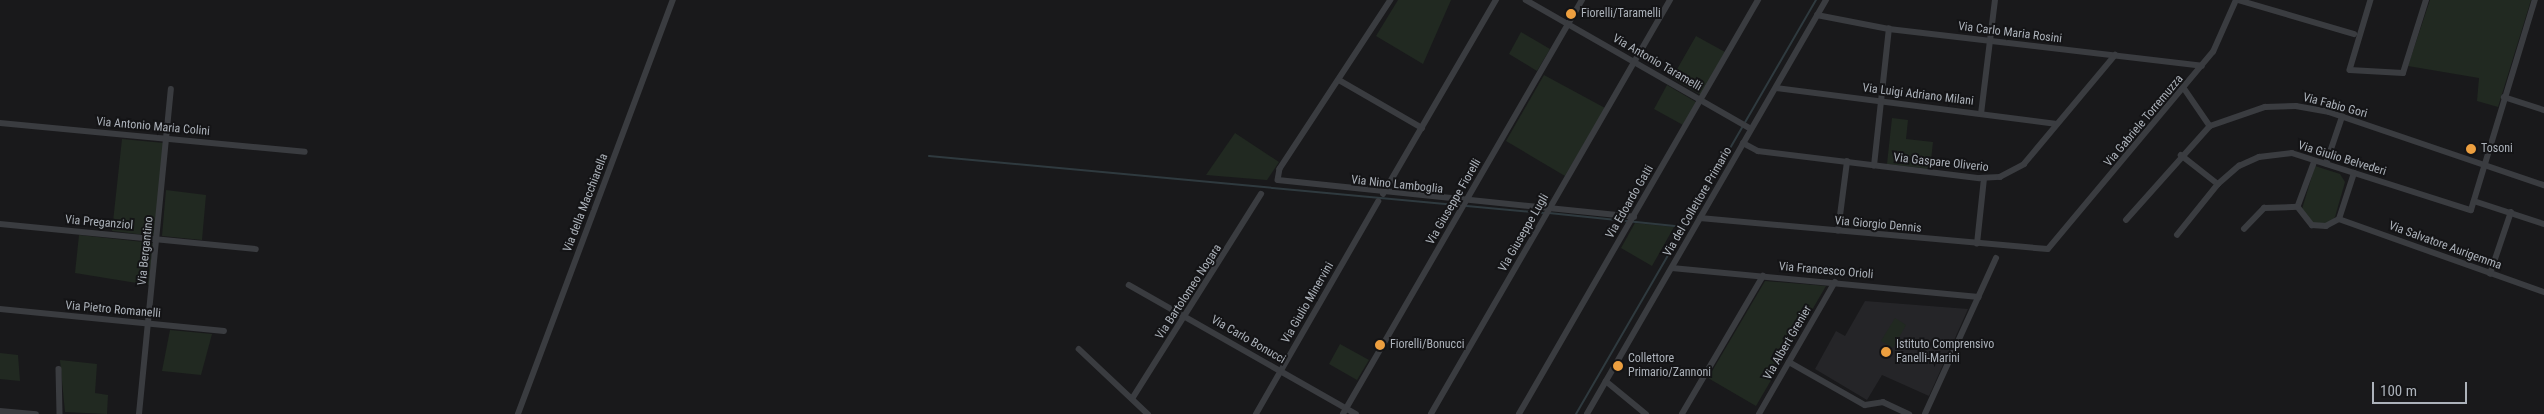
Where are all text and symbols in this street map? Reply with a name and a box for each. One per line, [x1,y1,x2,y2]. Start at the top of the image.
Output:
place label: Fiorelli/Taramelli [1581,7,1661,21]
marker: Fiorelli/Taramelli [1565,8,1577,20]
street label: Via Carlo Maria Rosini [1957,19,2063,47]
street label: Via Antonio Taramelli [1610,32,1704,94]
street label: Via Gabriele Torremuzza [2101,72,2187,170]
street label: Via Luigi Adriano Milani [1862,81,1974,109]
street label: Via Fabio Gori [2301,90,2369,122]
street label: Via Antonio Maria Colini [96,115,210,139]
street label: Via Giulio Belvederi [2296,139,2388,179]
place label: Tosoni [2481,142,2513,156]
marker: Tosoni [2465,143,2477,155]
street label: Via del Collettore Primario [1661,145,1735,259]
street label: Via Gaspare Oliverio [1893,151,1989,175]
street label: Via della Macchiarella [561,152,611,254]
street label: Via Giuseppe Fiorelli [1424,156,1484,248]
street label: Via Edoardo Gatti [1603,163,1657,241]
street label: Via Nino Lamboglia [1350,173,1444,197]
street label: Via Giuseppe Lugli [1496,191,1552,275]
street label: Via Preganziol [64,213,134,233]
street label: Via Giorgio Dennis [1834,214,1922,236]
street label: Via Bergantino [135,216,157,286]
street label: Via Salvatore Aurigemma [2386,219,2504,273]
street label: Via Bartolomeo Nogara [1153,242,1225,342]
street label: Via Giulio Minervini [1279,260,1337,346]
street label: Via Francesco Orioli [1778,260,1874,282]
street label: Via Pietro Romanelli [65,299,161,321]
street label: Via Albert Grenier [1761,303,1815,383]
street label: Via Carlo Bonucci [1208,313,1288,367]
place label: Fiorelli/Bonucci [1390,338,1464,352]
place label: Istituto Comprensivo Fanelli-Marini [1896,338,1994,366]
marker: Fiorelli/Bonucci [1374,339,1386,351]
marker: Istituto Comprensivo Fanelli-Marini [1880,346,1892,358]
place label: Collettore Primario/Zannoni [1628,352,1711,380]
marker: Collettore Primario/Zannoni [1612,360,1624,372]
scale bar [2374,372,2469,404]
text: 100 m [2380,382,2417,400]

